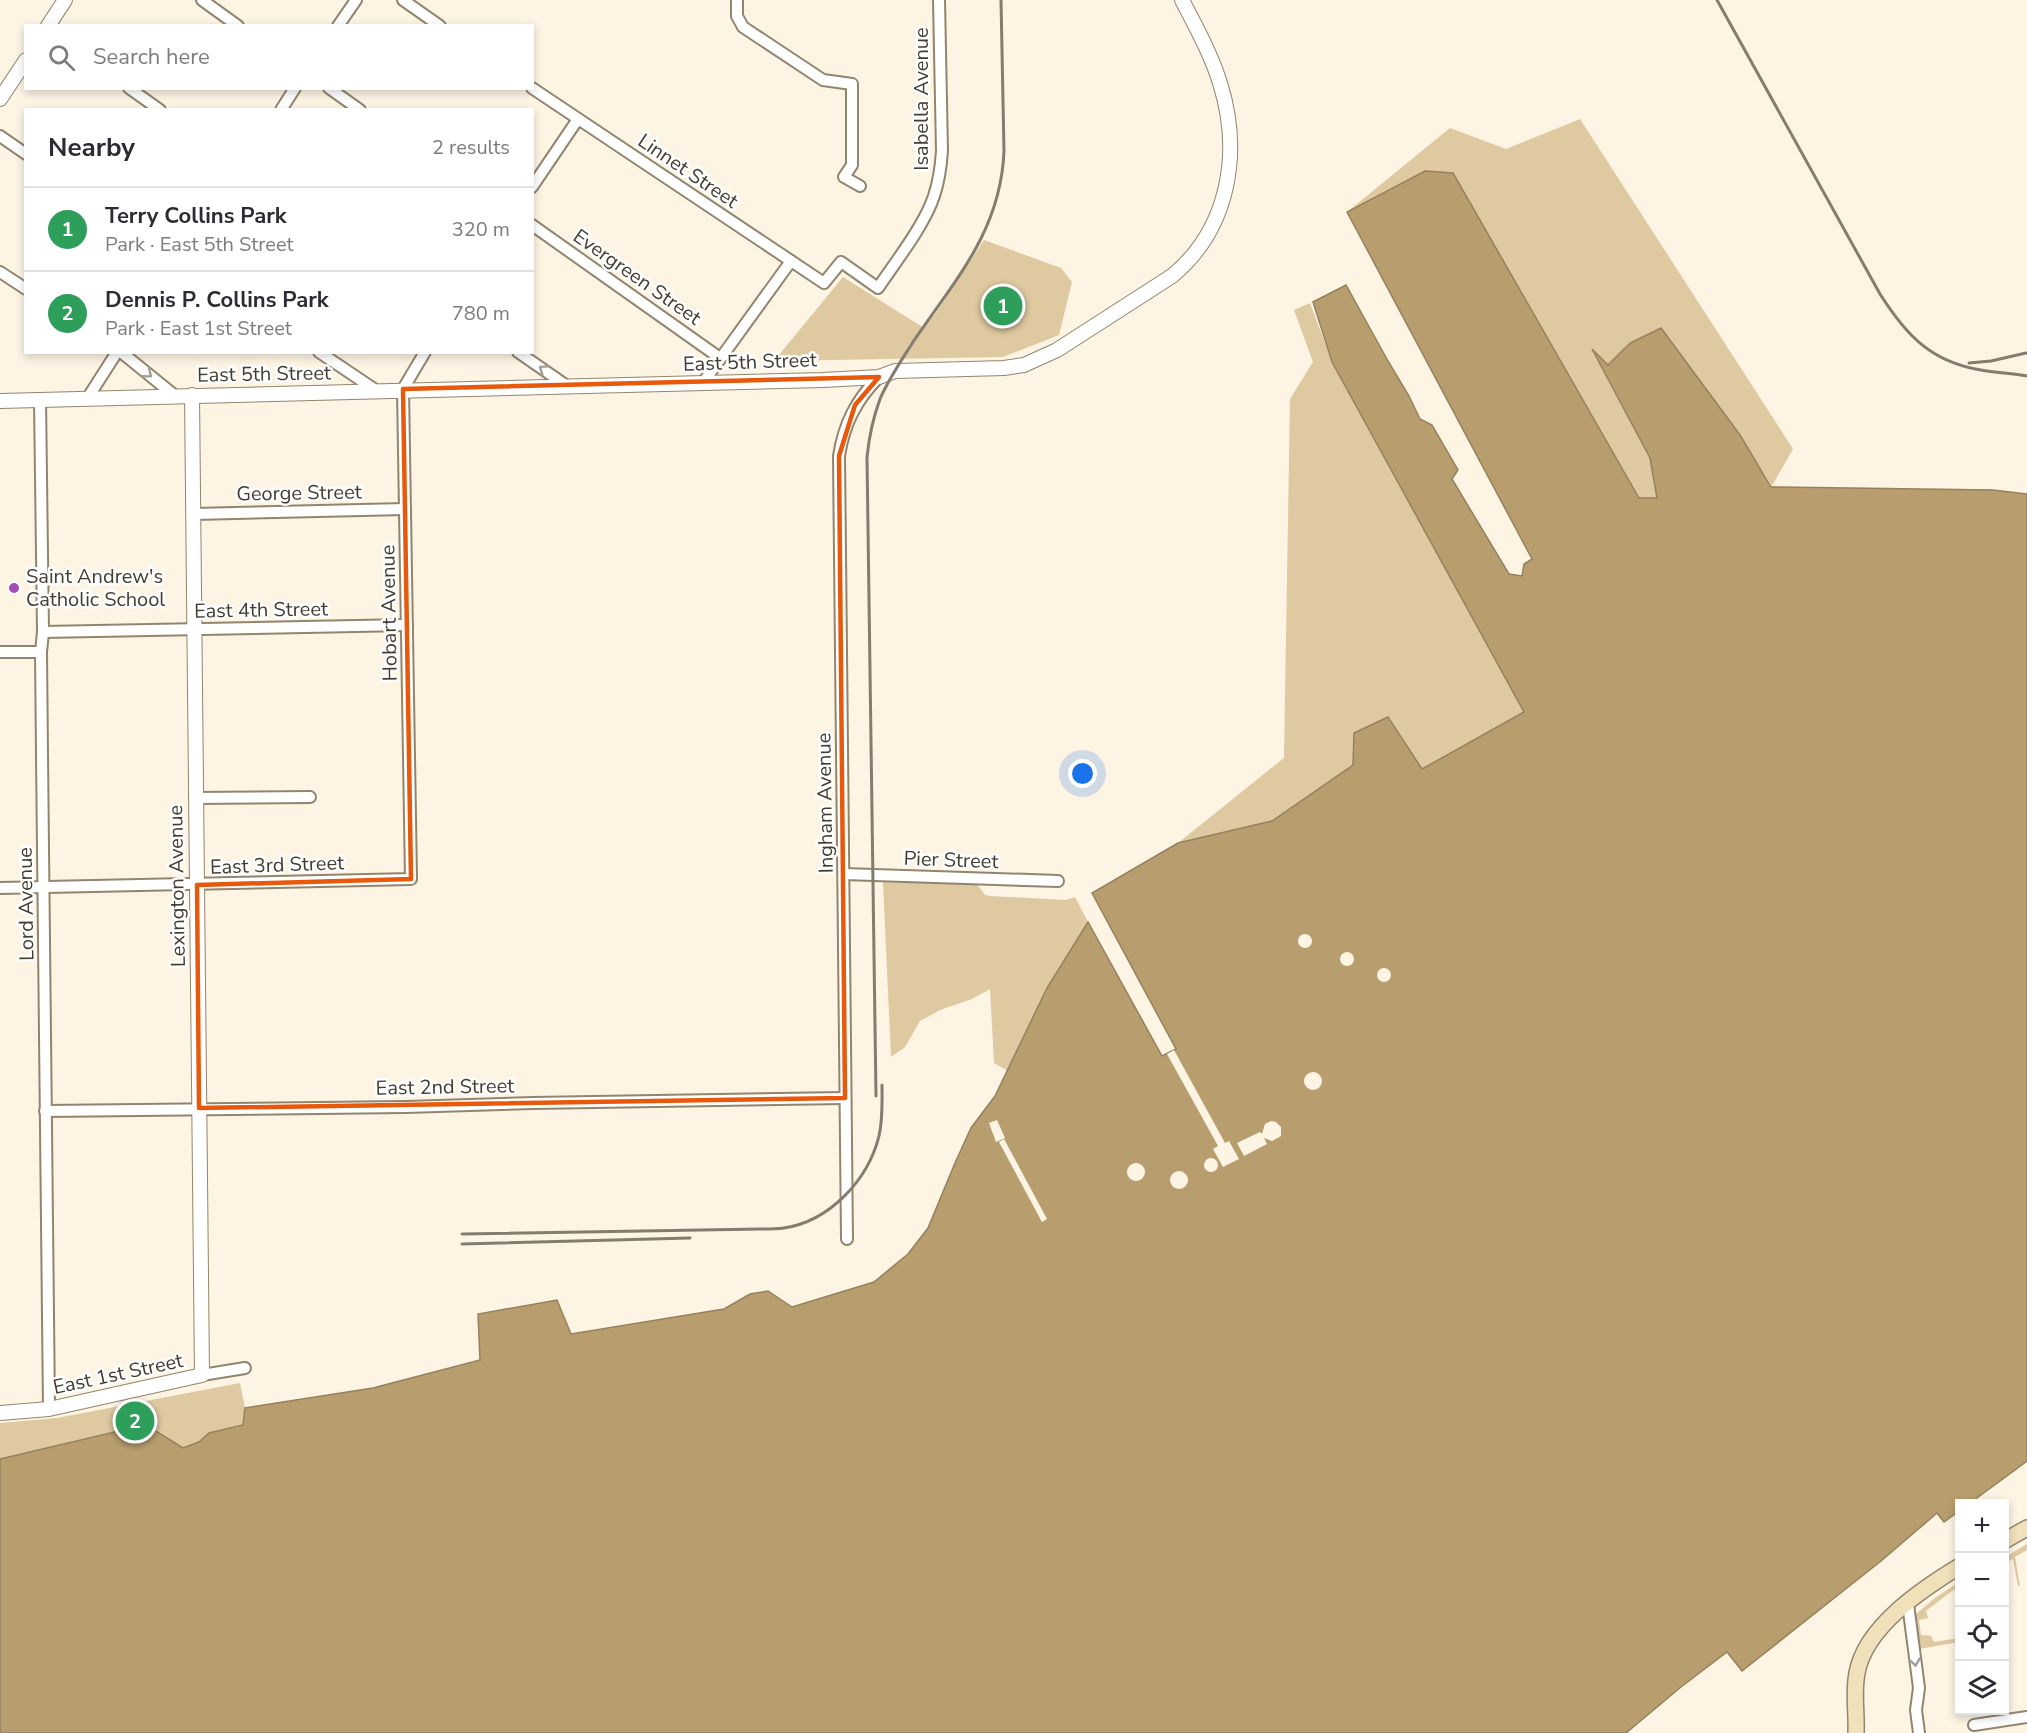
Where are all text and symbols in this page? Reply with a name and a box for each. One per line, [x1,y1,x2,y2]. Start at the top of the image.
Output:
search box [24,24,534,90]
street label: Isabella Avenue [908,27,935,171]
icon: search [45,41,78,74]
text: Search here [93,42,210,72]
street label: Linnet Street [633,127,744,215]
text: Nearby [48,130,135,165]
text: 2 results [432,134,510,161]
text: Terry Collins Park [105,201,287,231]
text: 1 [62,216,74,243]
text: 320 m [452,216,510,243]
street label: Evergreen Street [568,223,707,332]
text: Park · East 5th Street [105,231,294,258]
pin: 1 [984,284,1022,328]
text: Dennis P. Collins Park [105,285,329,315]
text: 2 [62,300,74,327]
text: 780 m [452,300,510,327]
text: Park · East 1st Street [105,315,292,342]
street label: East 5th Street [683,346,818,378]
street label: East 5th Street [197,359,332,389]
one-way arrow [539,365,550,376]
one-way arrow [141,367,152,378]
street label: George Street [236,478,363,508]
street label: Hobart Avenue [374,545,404,681]
place label: Saint Andrew's Catholic School [26,563,165,613]
marker: Saint Andrew's Catholic School [7,581,21,595]
street label: East 4th Street [194,595,329,625]
street label: Ingham Avenue [810,733,840,873]
your location [1068,759,1097,788]
street label: Lexington Avenue [162,805,192,967]
street label: Pier Street [903,845,1000,875]
street label: Lord Avenue [12,847,40,961]
street label: East 3rd Street [209,849,346,881]
street label: East 2nd Street [376,1072,515,1102]
street label: East 1st Street [51,1347,186,1401]
pin: 2 [116,1398,154,1444]
map controls [1955,1499,2009,1715]
button: + [1955,1499,2009,1553]
button: − [1955,1553,2009,1607]
button: locate [1955,1607,2009,1661]
one-way arrow [1909,1657,1921,1666]
button: layers [1955,1661,2009,1715]

